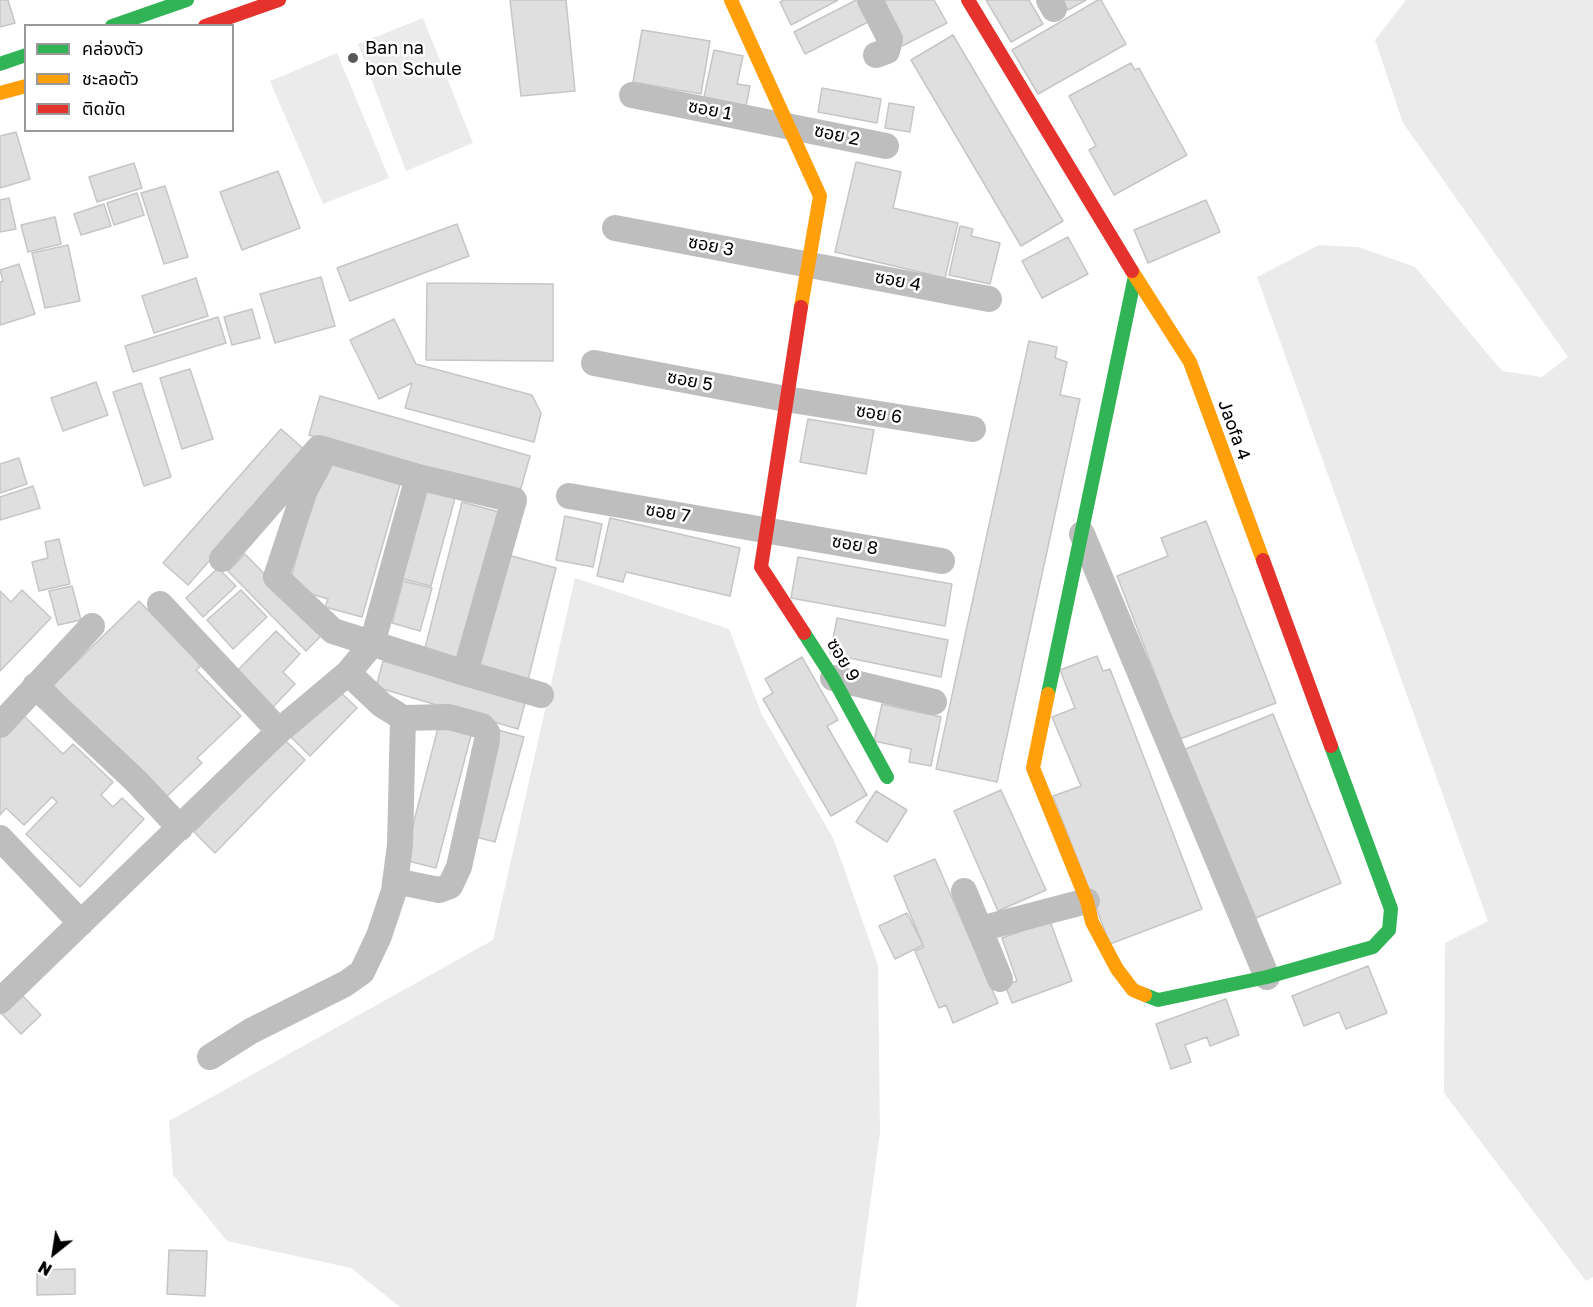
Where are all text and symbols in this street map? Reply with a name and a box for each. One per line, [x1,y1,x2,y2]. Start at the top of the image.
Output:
legend [24,24,234,132]
text: คล่องตัว [82,37,144,59]
place label: Ban na bon Schule [365,37,462,80]
marker: Ban na bon Schule [346,51,360,65]
text: ชะลอตัว [82,67,139,89]
street label: ซอย 1 [686,95,734,125]
text: ติดขัด [82,97,125,119]
street label: ซอย 2 [812,120,862,150]
street label: ซอย 3 [686,231,736,261]
street label: ซอย 4 [873,266,923,296]
street label: ซอย 5 [665,366,715,396]
street label: Jaofa 4 [1213,397,1255,463]
street label: ซอย 6 [854,400,904,428]
street label: ซอย 7 [644,498,692,528]
street label: ซอย 8 [830,530,880,560]
street label: ซอย 9 [822,635,864,685]
north arrow [24,1223,84,1283]
text: N [35,1257,55,1280]

